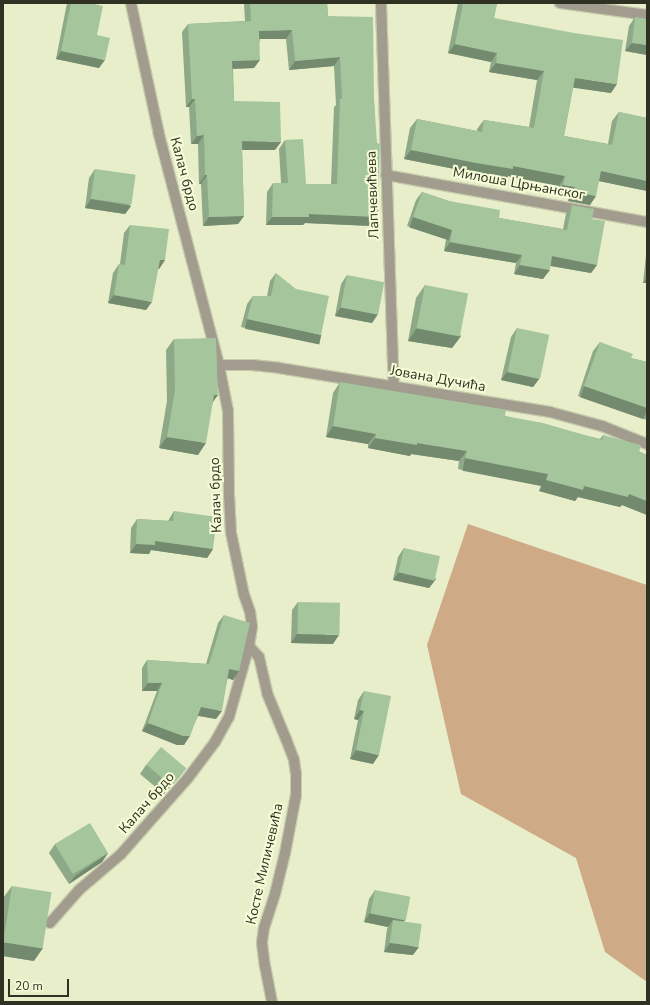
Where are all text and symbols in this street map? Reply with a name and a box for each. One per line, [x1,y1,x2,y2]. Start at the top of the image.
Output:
street label: Калач брдо [166,135,202,213]
street label: Лапчевићева [363,151,383,239]
street label: Милоша Црњанског [452,164,586,204]
street label: Јована Дучића [389,362,487,396]
street label: Калач брдо [206,457,226,533]
street label: Калач брдо [116,769,178,837]
street label: Косте Миличевића [243,802,287,926]
scale bar [10,971,71,997]
text: 20 m [15,978,43,994]

